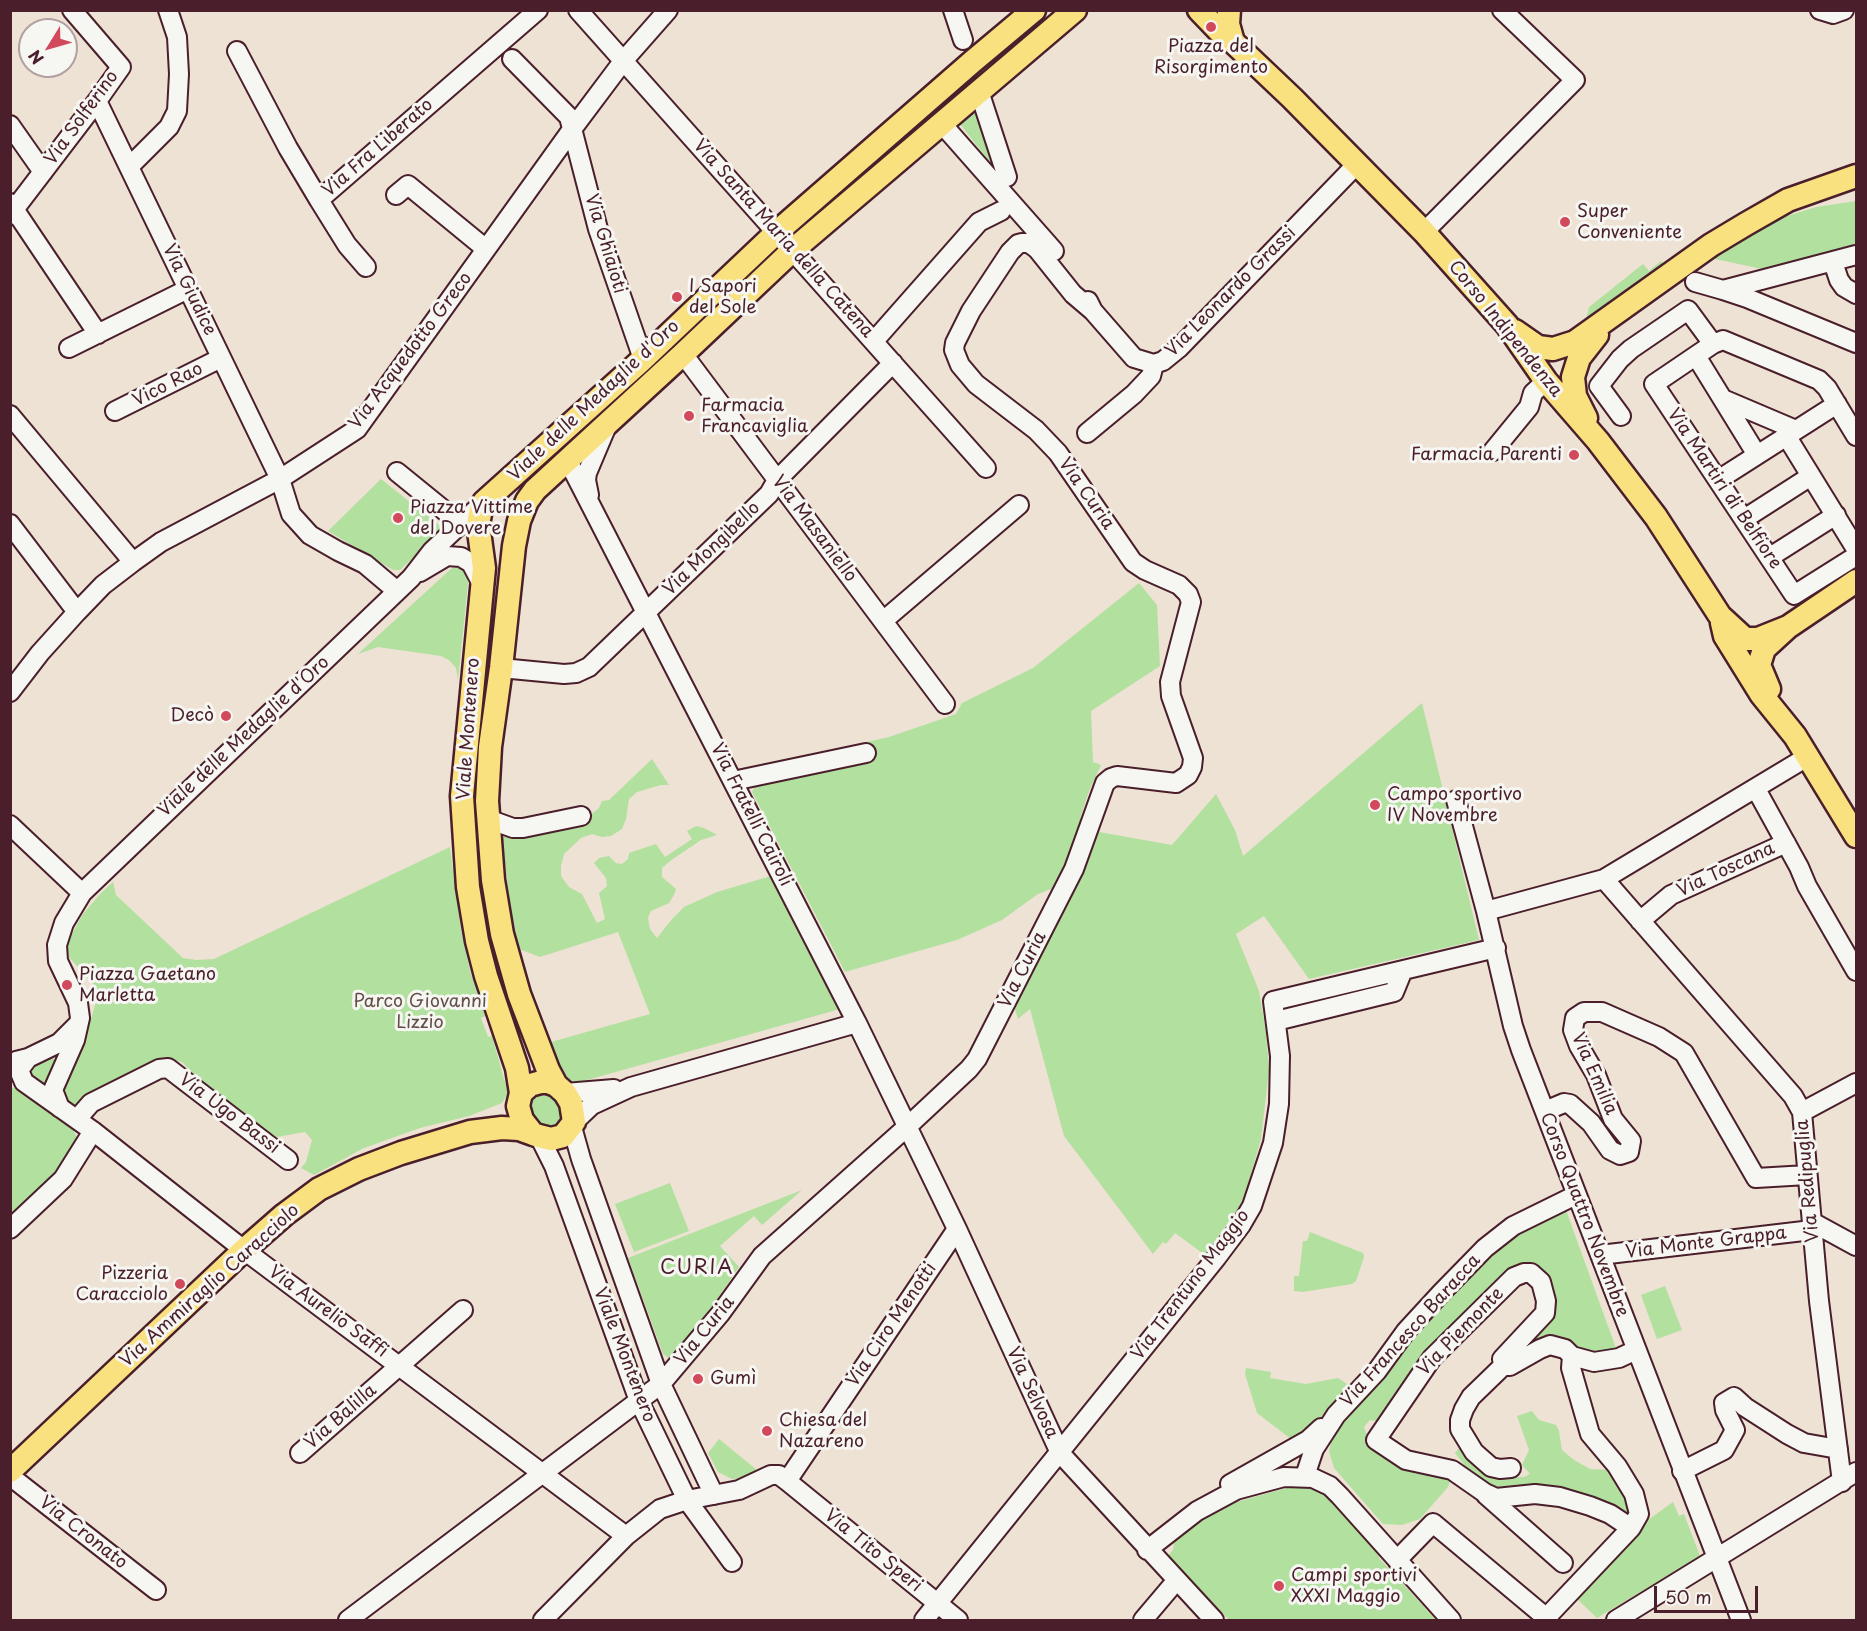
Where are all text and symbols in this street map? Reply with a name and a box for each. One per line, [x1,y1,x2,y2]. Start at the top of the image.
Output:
north arrow [18,18,78,78]
marker: Piazza del Risorgimento [1204,20,1218,34]
place label: Piazza del Risorgimento [1154,36,1268,78]
text: N [22,45,49,70]
street label: Via Solferino [41,67,123,169]
street label: Via Fra Liberato [318,94,438,202]
street label: Via Santa Maria della Catena [688,136,878,342]
street label: Via Ghiaioti [580,192,630,296]
place label: Super Conveniente [1577,201,1682,244]
marker: Super Conveniente [1558,215,1572,229]
street label: Via Leonardo Grassi [1161,222,1301,362]
street label: Via Giudice [158,241,220,339]
street label: Corso Indipendenza [1443,256,1567,402]
street label: Via Acquedotto Greco [345,268,477,434]
place label: I Sapori del Sole [689,276,757,318]
marker: I Sapori del Sole [670,290,684,304]
street label: Viale delle Medaglie d'Oro [504,316,684,486]
street label: Vico Rao [129,358,207,412]
place label: Farmacia Francaviglia [701,395,808,438]
street label: Via Martiri di Belfiore [1662,405,1786,573]
marker: Farmacia Francaviglia [682,409,696,423]
place label: Farmacia Parenti [1411,444,1562,466]
marker: Farmacia Parenti [1567,448,1581,462]
street label: Via Curia [1053,454,1119,534]
street label: Via Masaniello [767,472,861,586]
place label: Piazza Vittime del Dovere [410,497,533,540]
street label: Via Mongibello [659,497,765,601]
marker: Piazza Vittime del Dovere [391,511,405,525]
street label: Viale delle Medaglie d'Oro [154,652,334,822]
street label: Viale Montenero [453,657,485,801]
place label: Decò [170,705,214,727]
marker: Decò [219,709,233,723]
street label: Via Fratelli Cairoli [706,740,796,890]
place label: Campo sportivo IV Novembre [1387,784,1522,826]
marker: Campo sportivo IV Novembre [1368,798,1382,812]
street label: Via Toscana [1674,838,1778,902]
street label: Via Curia [995,928,1051,1012]
place label: Piazza Gaetano Marletta [79,964,216,1006]
marker: Piazza Gaetano Marletta [60,978,74,992]
park label: Parco Giovanni Lizzio [353,991,487,1034]
street label: Via Emilia [1566,1030,1622,1118]
street label: Via Ugo Bassi [174,1069,284,1159]
street label: Corso Quattro Novembre [1535,1110,1633,1320]
street label: Via Redipuglia [1792,1119,1824,1243]
street label: Via Ammiraglio Caracciolo [116,1200,304,1372]
street label: Via Trentuno Maggio [1127,1206,1255,1364]
street label: Via Monte Grappa [1624,1222,1788,1264]
street label: Via Francesco Baracca [1337,1250,1485,1412]
district label: CURIA [660,1256,734,1280]
street label: Via Ciro Menotti [843,1259,941,1391]
street label: Via Aurelio Saffi [264,1261,392,1363]
place label: Pizzeria Caracciolo [76,1263,168,1306]
marker: Pizzeria Caracciolo [173,1277,187,1291]
street label: Via Piemonte [1414,1283,1508,1381]
street label: Viale Montenero [588,1285,660,1425]
street label: Via Curia [671,1292,739,1370]
street label: Via Selvosa [1001,1344,1063,1442]
place label: Gumì [710,1368,756,1390]
marker: Gumì [691,1372,705,1386]
street label: Via Balilla [301,1380,381,1454]
place label: Chiesa del Nazareno [779,1410,867,1452]
marker: Chiesa del Nazareno [760,1424,774,1438]
street label: Via Cronato [35,1492,131,1574]
street label: Via Tito Speri [820,1505,926,1597]
place label: Campi sportivi XXXI Maggio [1291,1565,1417,1608]
scale bar [1657,1574,1760,1612]
marker: Campi sportivi XXXI Maggio [1272,1579,1286,1593]
text: 50 m [1665,1583,1712,1610]

